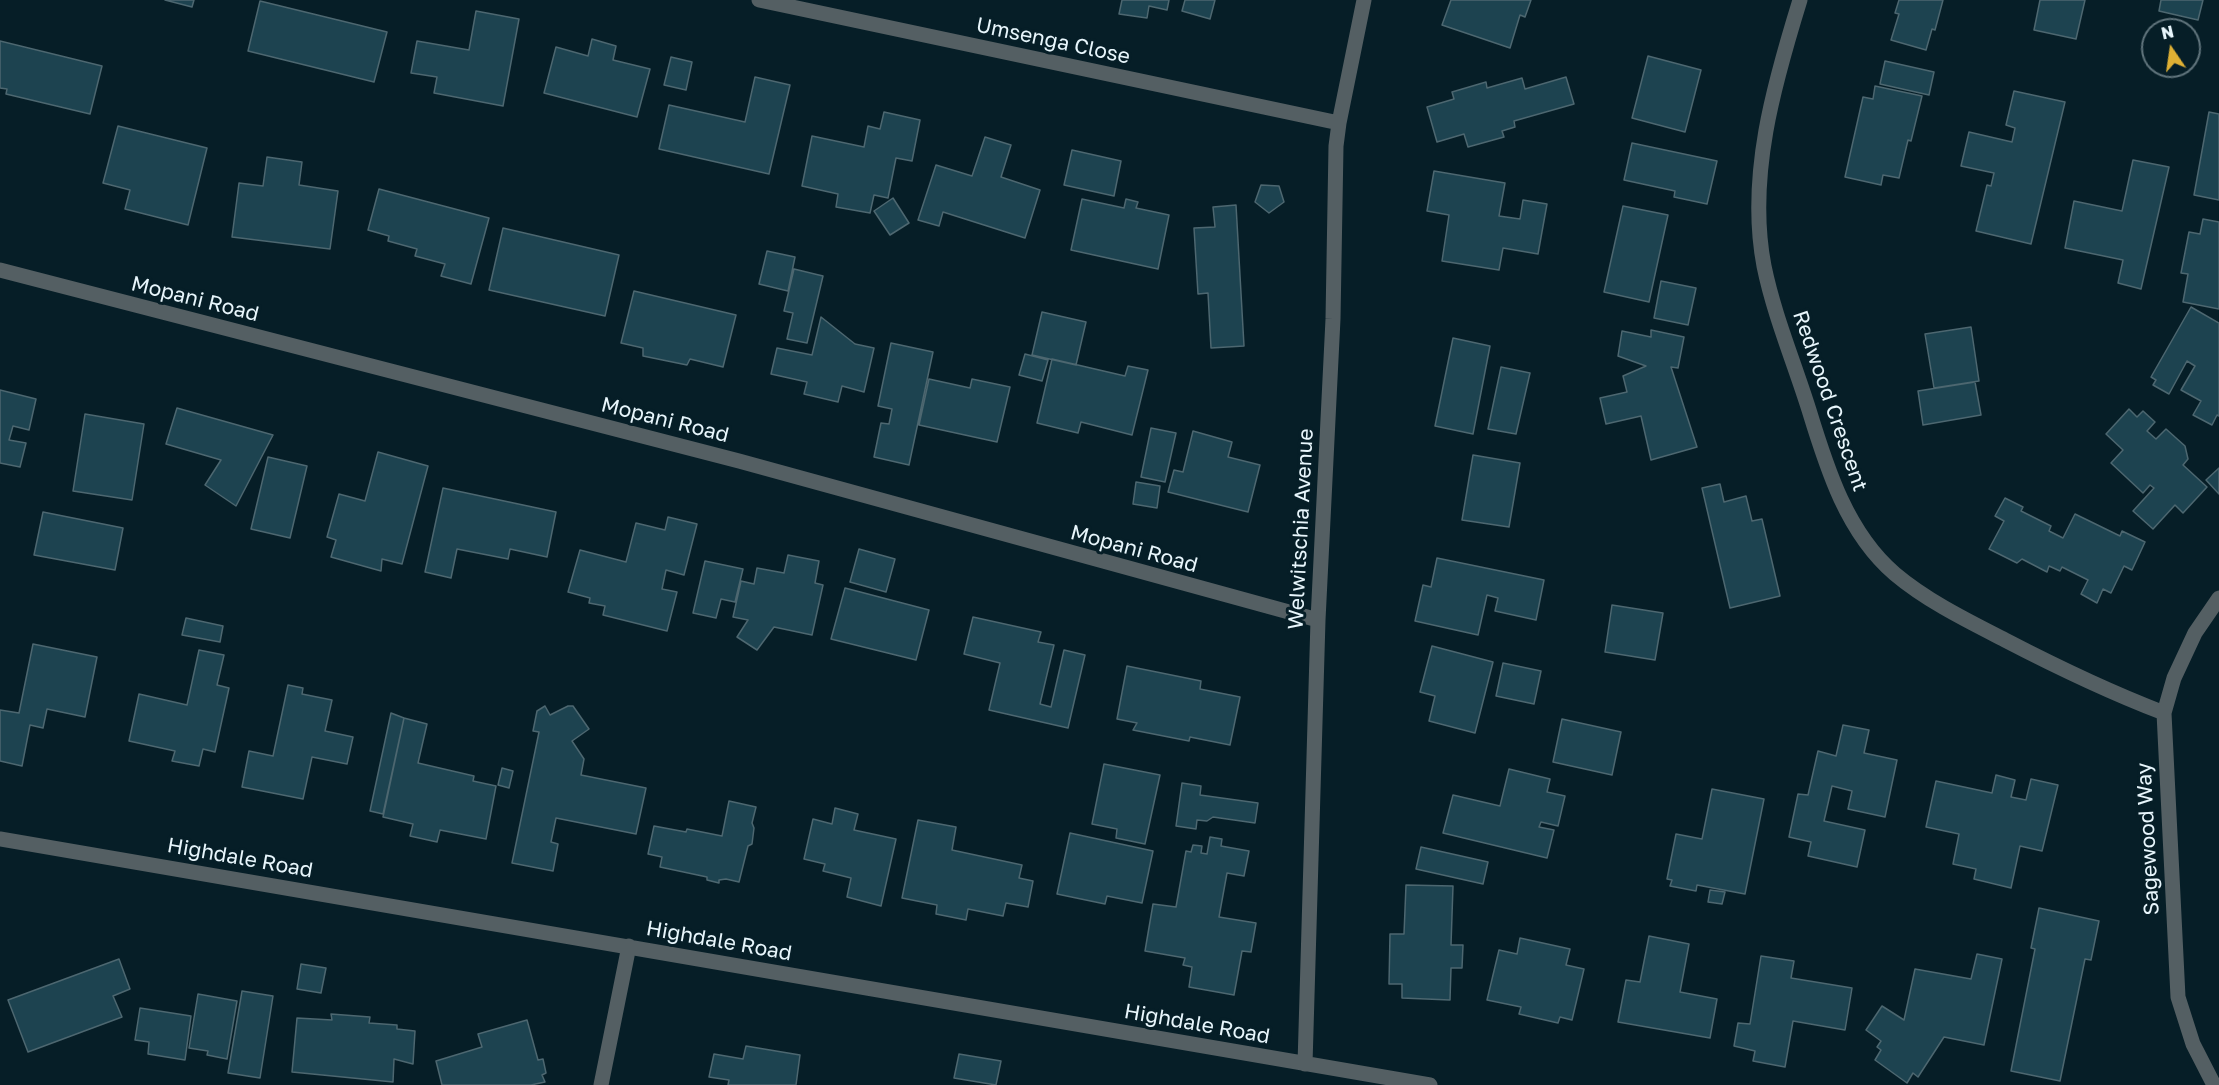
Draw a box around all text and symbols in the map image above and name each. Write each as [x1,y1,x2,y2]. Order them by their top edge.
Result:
street label: Umsenga Close [974,12,1132,70]
north arrow [2141,18,2201,78]
text: N [2159,21,2176,44]
street label: Mopani Road [129,271,261,327]
street label: Redwood Crescent [1787,307,1873,495]
street label: Mopani Road [599,392,731,448]
street label: Welwitschia Avenue [1283,428,1319,630]
street label: Mopani Road [1068,520,1200,578]
street label: Sagewood Way [2131,762,2165,916]
street label: Highdale Road [165,833,315,883]
street label: Highdale Road [644,916,794,966]
street label: Highdale Road [1122,999,1272,1049]

